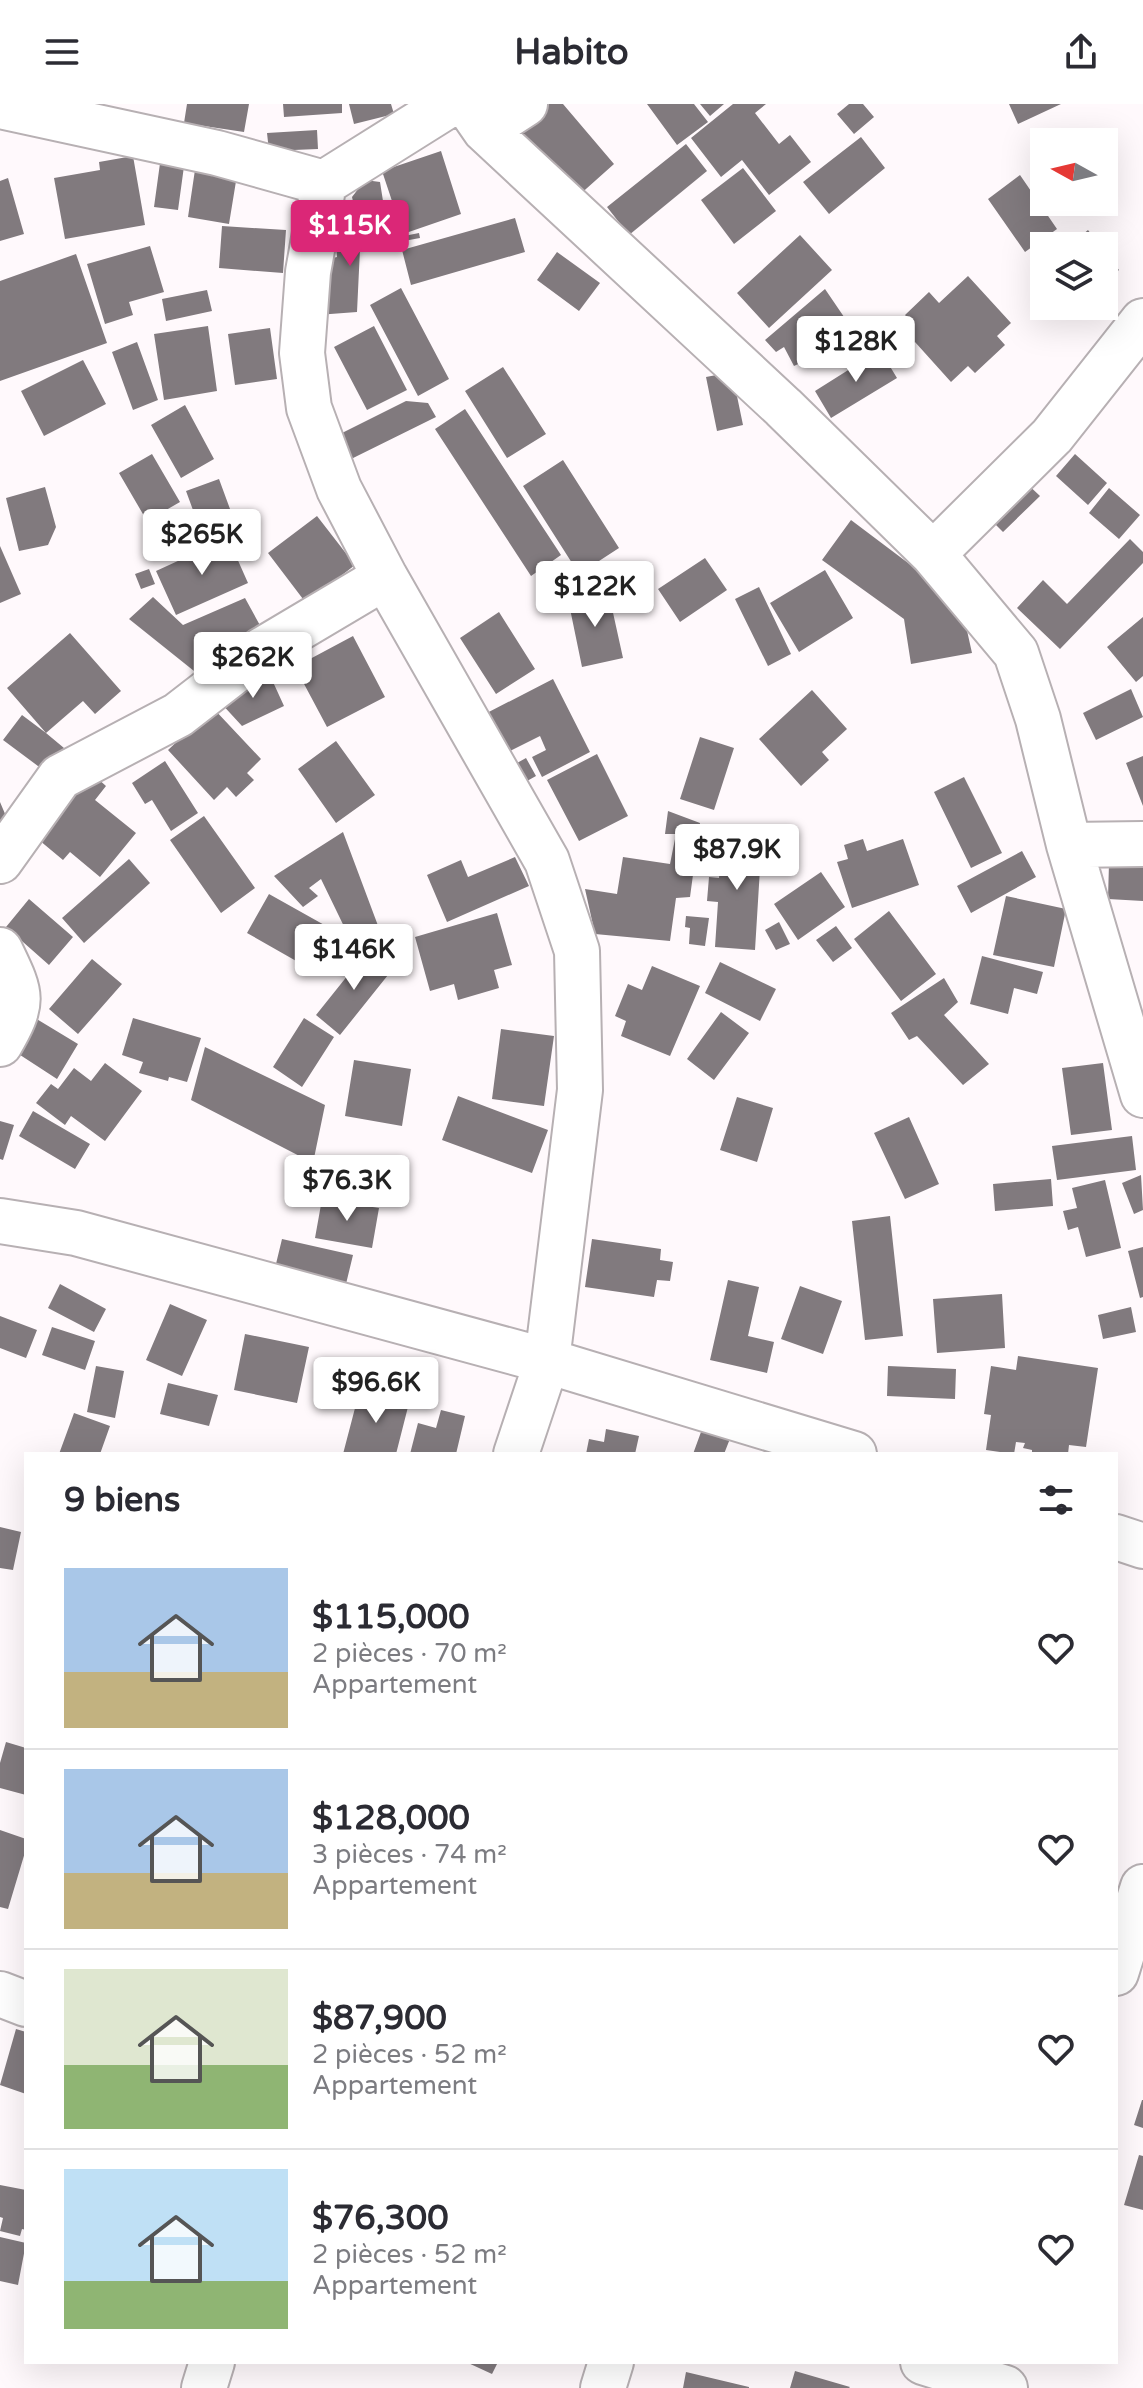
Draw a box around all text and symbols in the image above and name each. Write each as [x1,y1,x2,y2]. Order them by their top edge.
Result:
icon: menu [40,30,84,74]
icon: share [1059,30,1103,74]
text: Habito [514,31,629,74]
north arrow [1030,128,1118,216]
map controls [1030,128,1118,320]
pin: $115K [294,200,406,268]
text: $115K [309,210,391,241]
button: layers [1030,232,1118,320]
pin: $128K [800,316,912,384]
text: $128K [815,326,897,357]
pin: $265K [146,509,258,577]
text: $265K [161,519,243,550]
pin: $122K [539,561,651,629]
text: $122K [554,571,636,602]
pin: $262K [197,632,309,700]
text: $262K [212,642,294,673]
pin: $87.9K [672,824,802,892]
text: $87.9K [693,834,781,865]
pin: $146K [298,924,410,992]
text: $146K [313,934,395,965]
pin: $76.3K [282,1155,412,1223]
text: $76.3K [302,1165,392,1196]
pin: $96.6K [311,1357,441,1425]
text: $96.6K [331,1367,421,1398]
icon: filters [1034,1478,1078,1522]
text: 9 biens [64,1480,180,1521]
text: $115,000 [312,1597,470,1638]
icon: home [128,1600,224,1696]
icon: heart [1034,1626,1078,1670]
text: 2 pièces · 70 m² [312,1638,507,1669]
text: Appartement [312,1669,477,1700]
text: $128,000 [312,1798,470,1839]
icon: home [128,1801,224,1897]
icon: heart [1034,1827,1078,1871]
text: 3 pièces · 74 m² [312,1839,507,1870]
text: Appartement [312,1870,477,1901]
text: $87,900 [312,1998,447,2039]
icon: home [128,2001,224,2097]
icon: heart [1034,2027,1078,2071]
text: 2 pièces · 52 m² [312,2039,507,2070]
text: Appartement [312,2070,477,2101]
text: $76,300 [312,2198,449,2239]
icon: home [128,2201,224,2297]
icon: heart [1034,2227,1078,2271]
text: 2 pièces · 52 m² [312,2239,507,2270]
text: Appartement [312,2270,477,2301]

